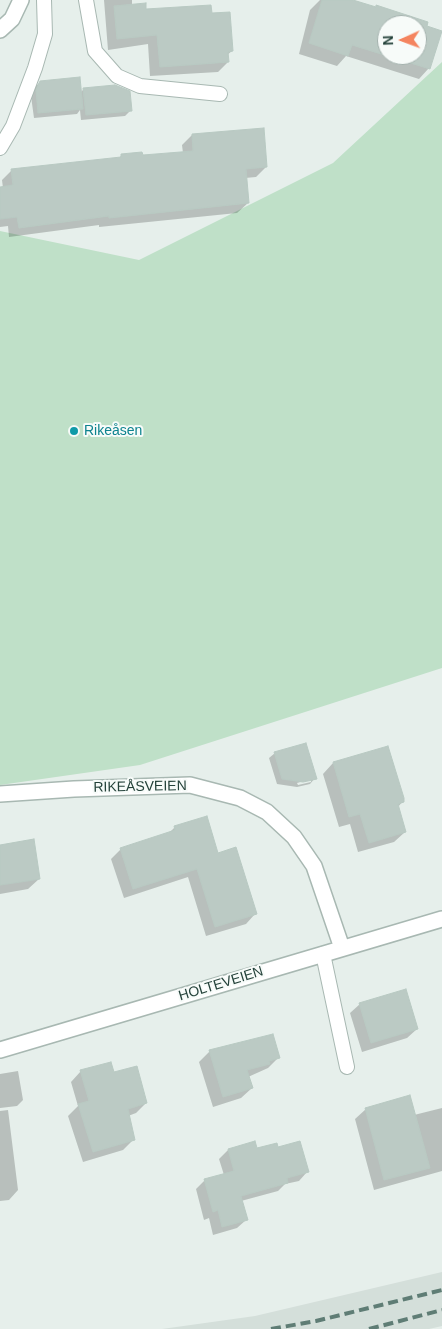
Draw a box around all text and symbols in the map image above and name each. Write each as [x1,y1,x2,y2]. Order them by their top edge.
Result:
north arrow [377,15,427,65]
text: N [380,35,396,46]
place label: Rikeåsen [84,423,142,439]
marker: Rikeåsen [68,425,80,437]
street label: RIKEÅSVEIEN [93,778,187,796]
street label: HOLTEVEIEN [177,963,265,1005]

